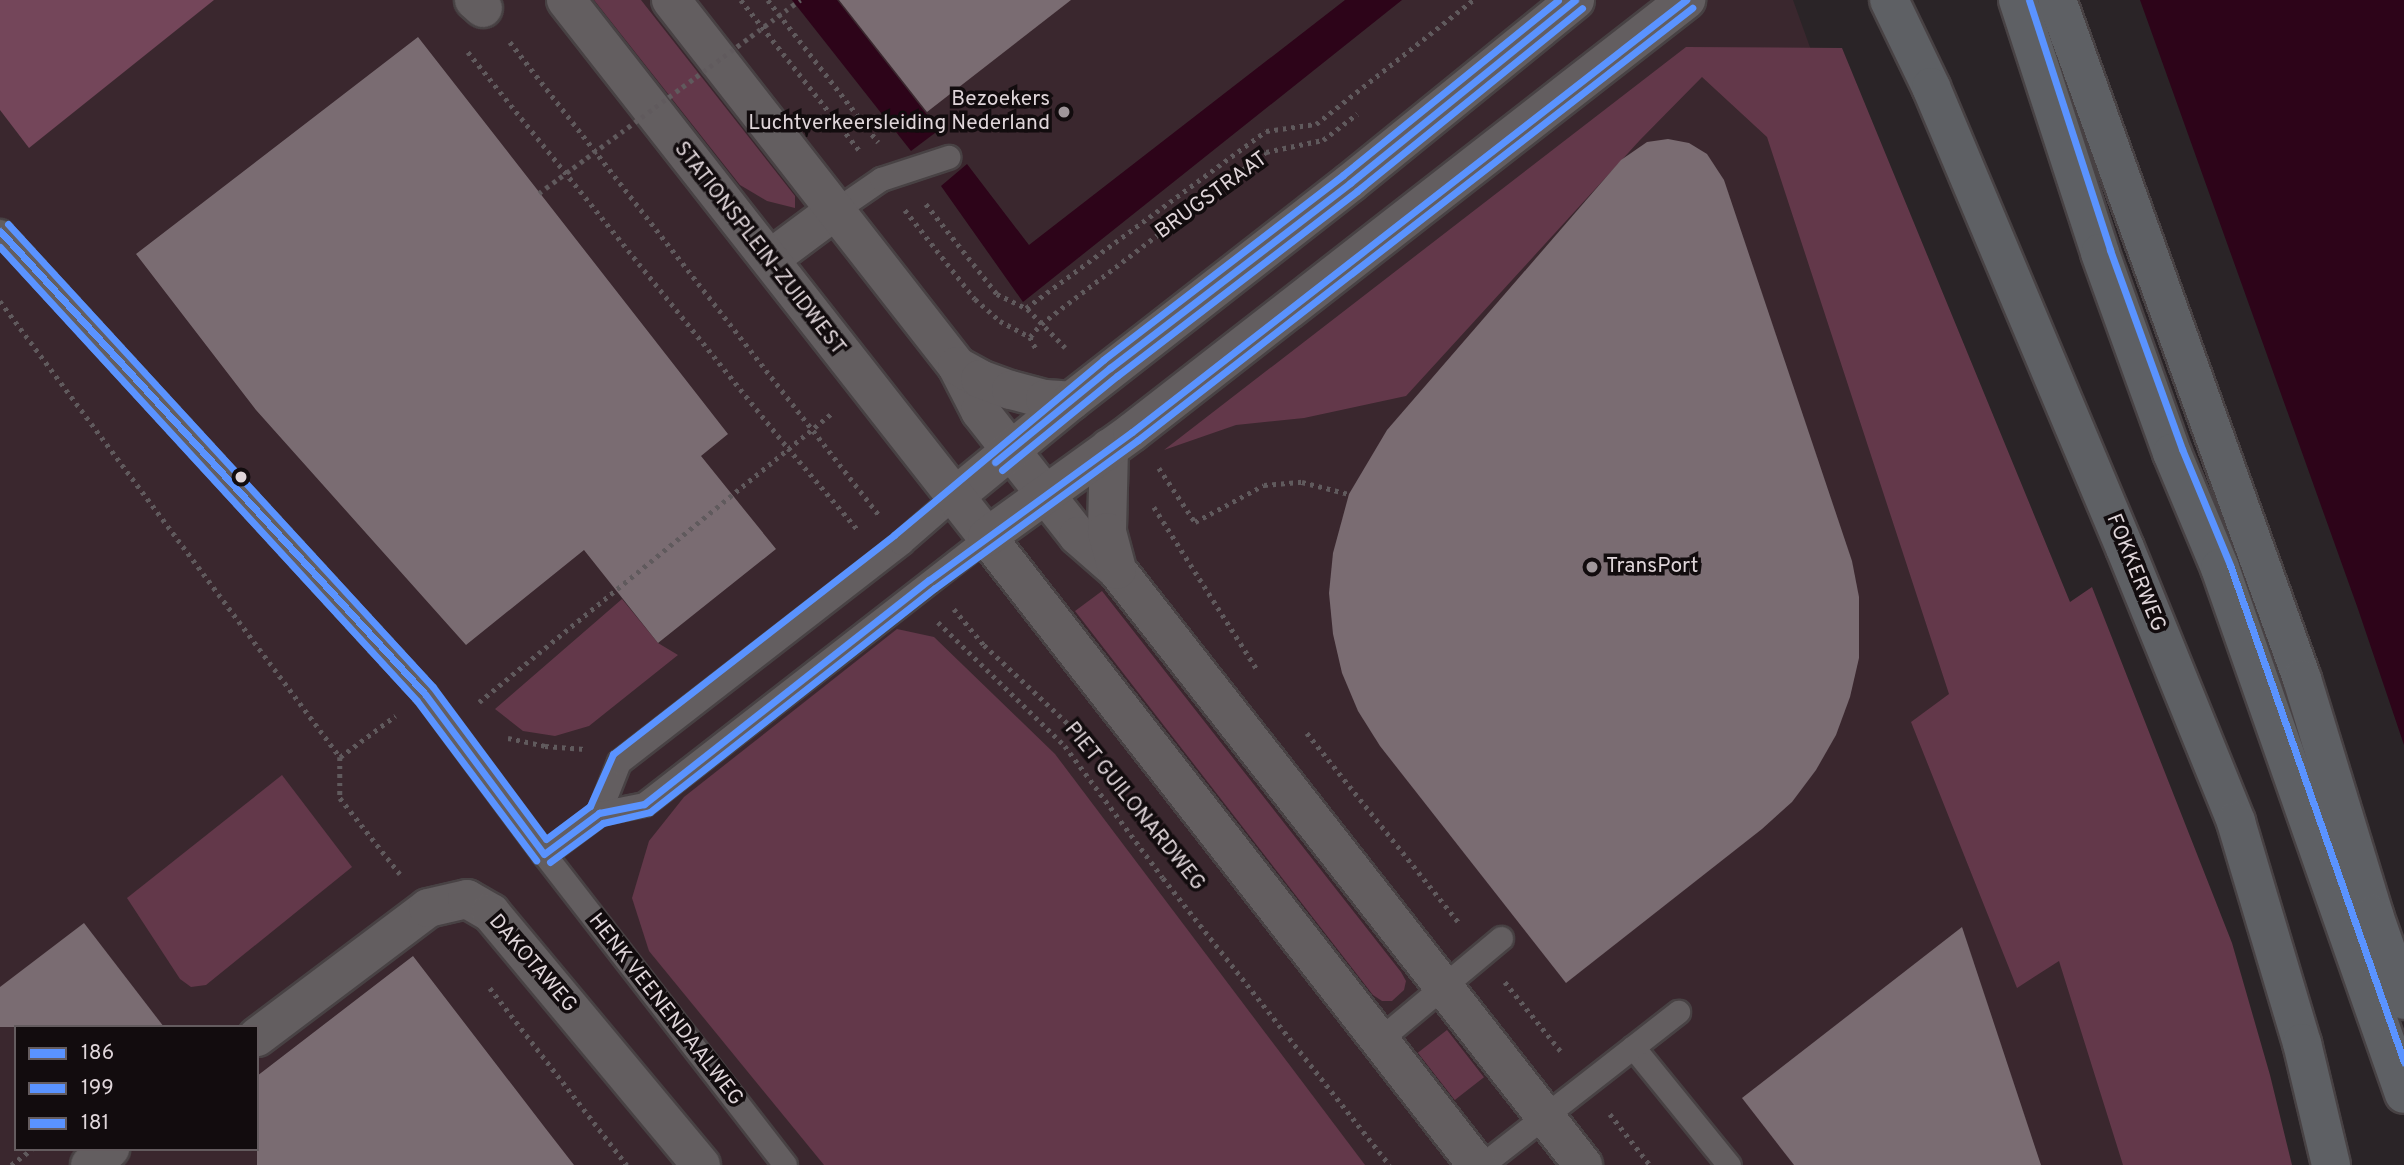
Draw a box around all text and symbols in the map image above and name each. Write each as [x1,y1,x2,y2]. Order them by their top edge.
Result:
place label: Bezoekers Luchtverkeersleiding Nederland [748,87,1050,137]
marker: Bezoekers Luchtverkeersleiding Nederland [1056,104,1072,120]
street label: STATIONSPLEIN-ZUIDWEST [668,137,850,361]
street label: BRUGSTRAAT [1151,147,1273,245]
unlabelled marker [234,470,248,484]
street label: FOKKERWEG [2100,510,2170,636]
place label: TransPort [1606,554,1698,580]
marker: TransPort [1584,559,1600,575]
street label: PIET GUILONARDWEG [1058,717,1210,897]
street label: HENK VEENENDAALWEG [582,909,748,1111]
street label: DAKOTAWEG [483,910,581,1018]
legend [14,1025,259,1151]
text: 186 [81,1040,114,1067]
text: 199 [81,1075,114,1102]
text: 181 [81,1110,109,1137]

